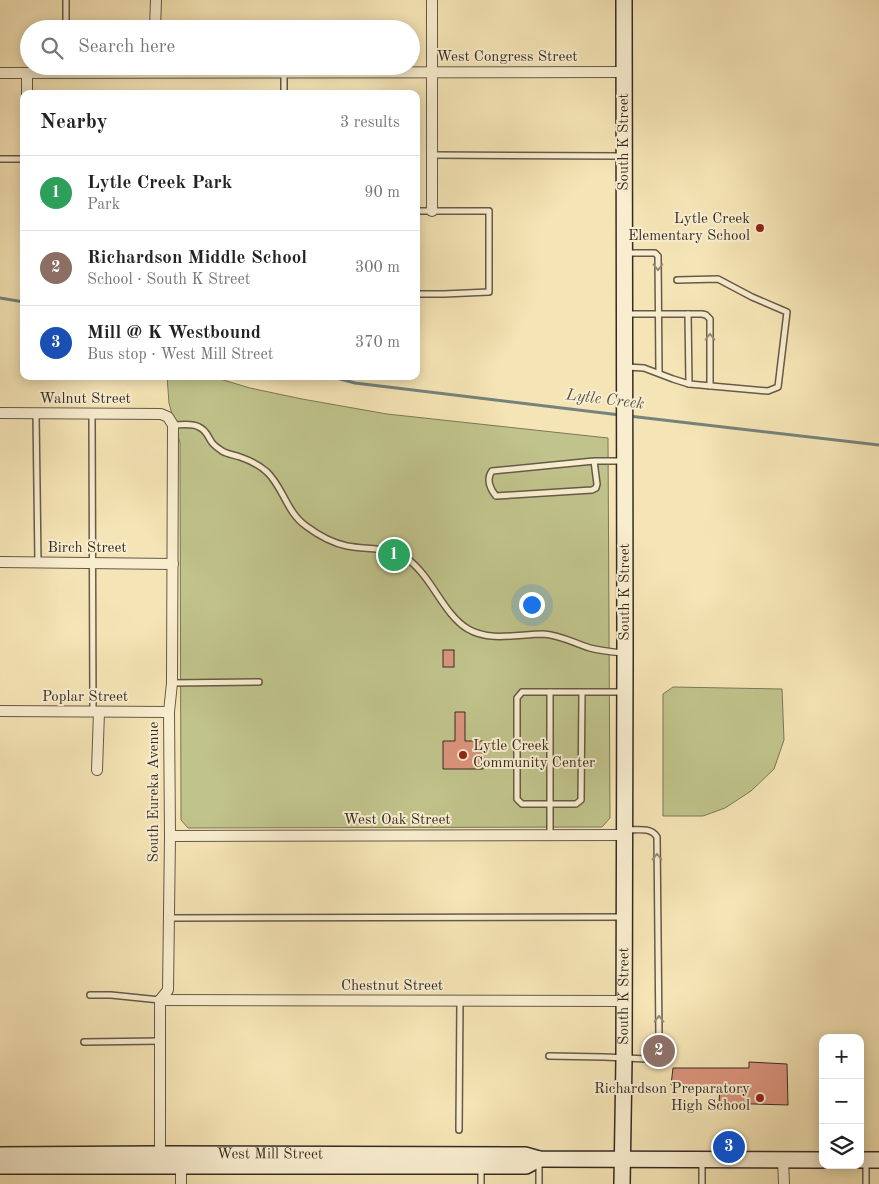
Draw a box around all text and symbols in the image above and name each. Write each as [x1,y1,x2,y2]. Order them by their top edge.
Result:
search box [20,20,420,75]
icon: search [38,34,66,62]
text: Search here [78,38,175,57]
street label: West Congress Street [436,50,578,65]
street label: South K Street [617,93,632,191]
text: Nearby [40,112,108,133]
text: 3 results [340,115,400,131]
text: Lytle Creek Park [87,174,232,193]
text: 1 [51,185,61,201]
text: 90 m [364,185,400,201]
text: Park [87,197,120,213]
place label: Lytle Creek Elementary School [628,212,750,244]
marker: Lytle Creek Elementary School [754,222,766,234]
text: Richardson Middle School [87,249,307,268]
text: 2 [51,260,61,276]
text: 300 m [355,260,400,276]
one-way arrow [653,264,663,272]
text: School · South K Street [87,272,250,288]
text: Mill @ K Westbound [87,324,261,343]
one-way arrow [705,333,715,340]
text: 3 [51,335,61,351]
text: 370 m [355,335,400,351]
text: Bus stop · West Mill Street [87,347,273,363]
water label: Lytle Creek [564,387,645,413]
street label: Walnut Street [39,392,131,407]
pin: 1 [378,536,410,574]
street label: Birch Street [47,541,127,556]
street label: South K Street [618,543,633,641]
your location [519,592,545,618]
street label: Poplar Street [42,690,128,705]
street label: South Eureka Avenue [147,721,162,862]
place label: Lytle Creek Community Center [473,739,595,771]
marker: Lytle Creek Community Center [457,749,469,761]
street label: West Oak Street [343,813,451,828]
one-way arrow [652,853,662,860]
street label: South K Street [617,947,632,1045]
street label: Chestnut Street [341,979,443,994]
one-way arrow [654,1015,664,1023]
pin: 2 [643,1032,675,1070]
map controls [819,1034,864,1169]
button: + [819,1034,864,1079]
button: − [819,1079,864,1124]
place label: Richardson Preparatory High School [594,1082,750,1114]
marker: Richardson Preparatory High School [754,1092,766,1104]
button: layers [819,1124,864,1169]
pin: 3 [713,1128,745,1166]
street label: West Mill Street [217,1147,323,1162]

